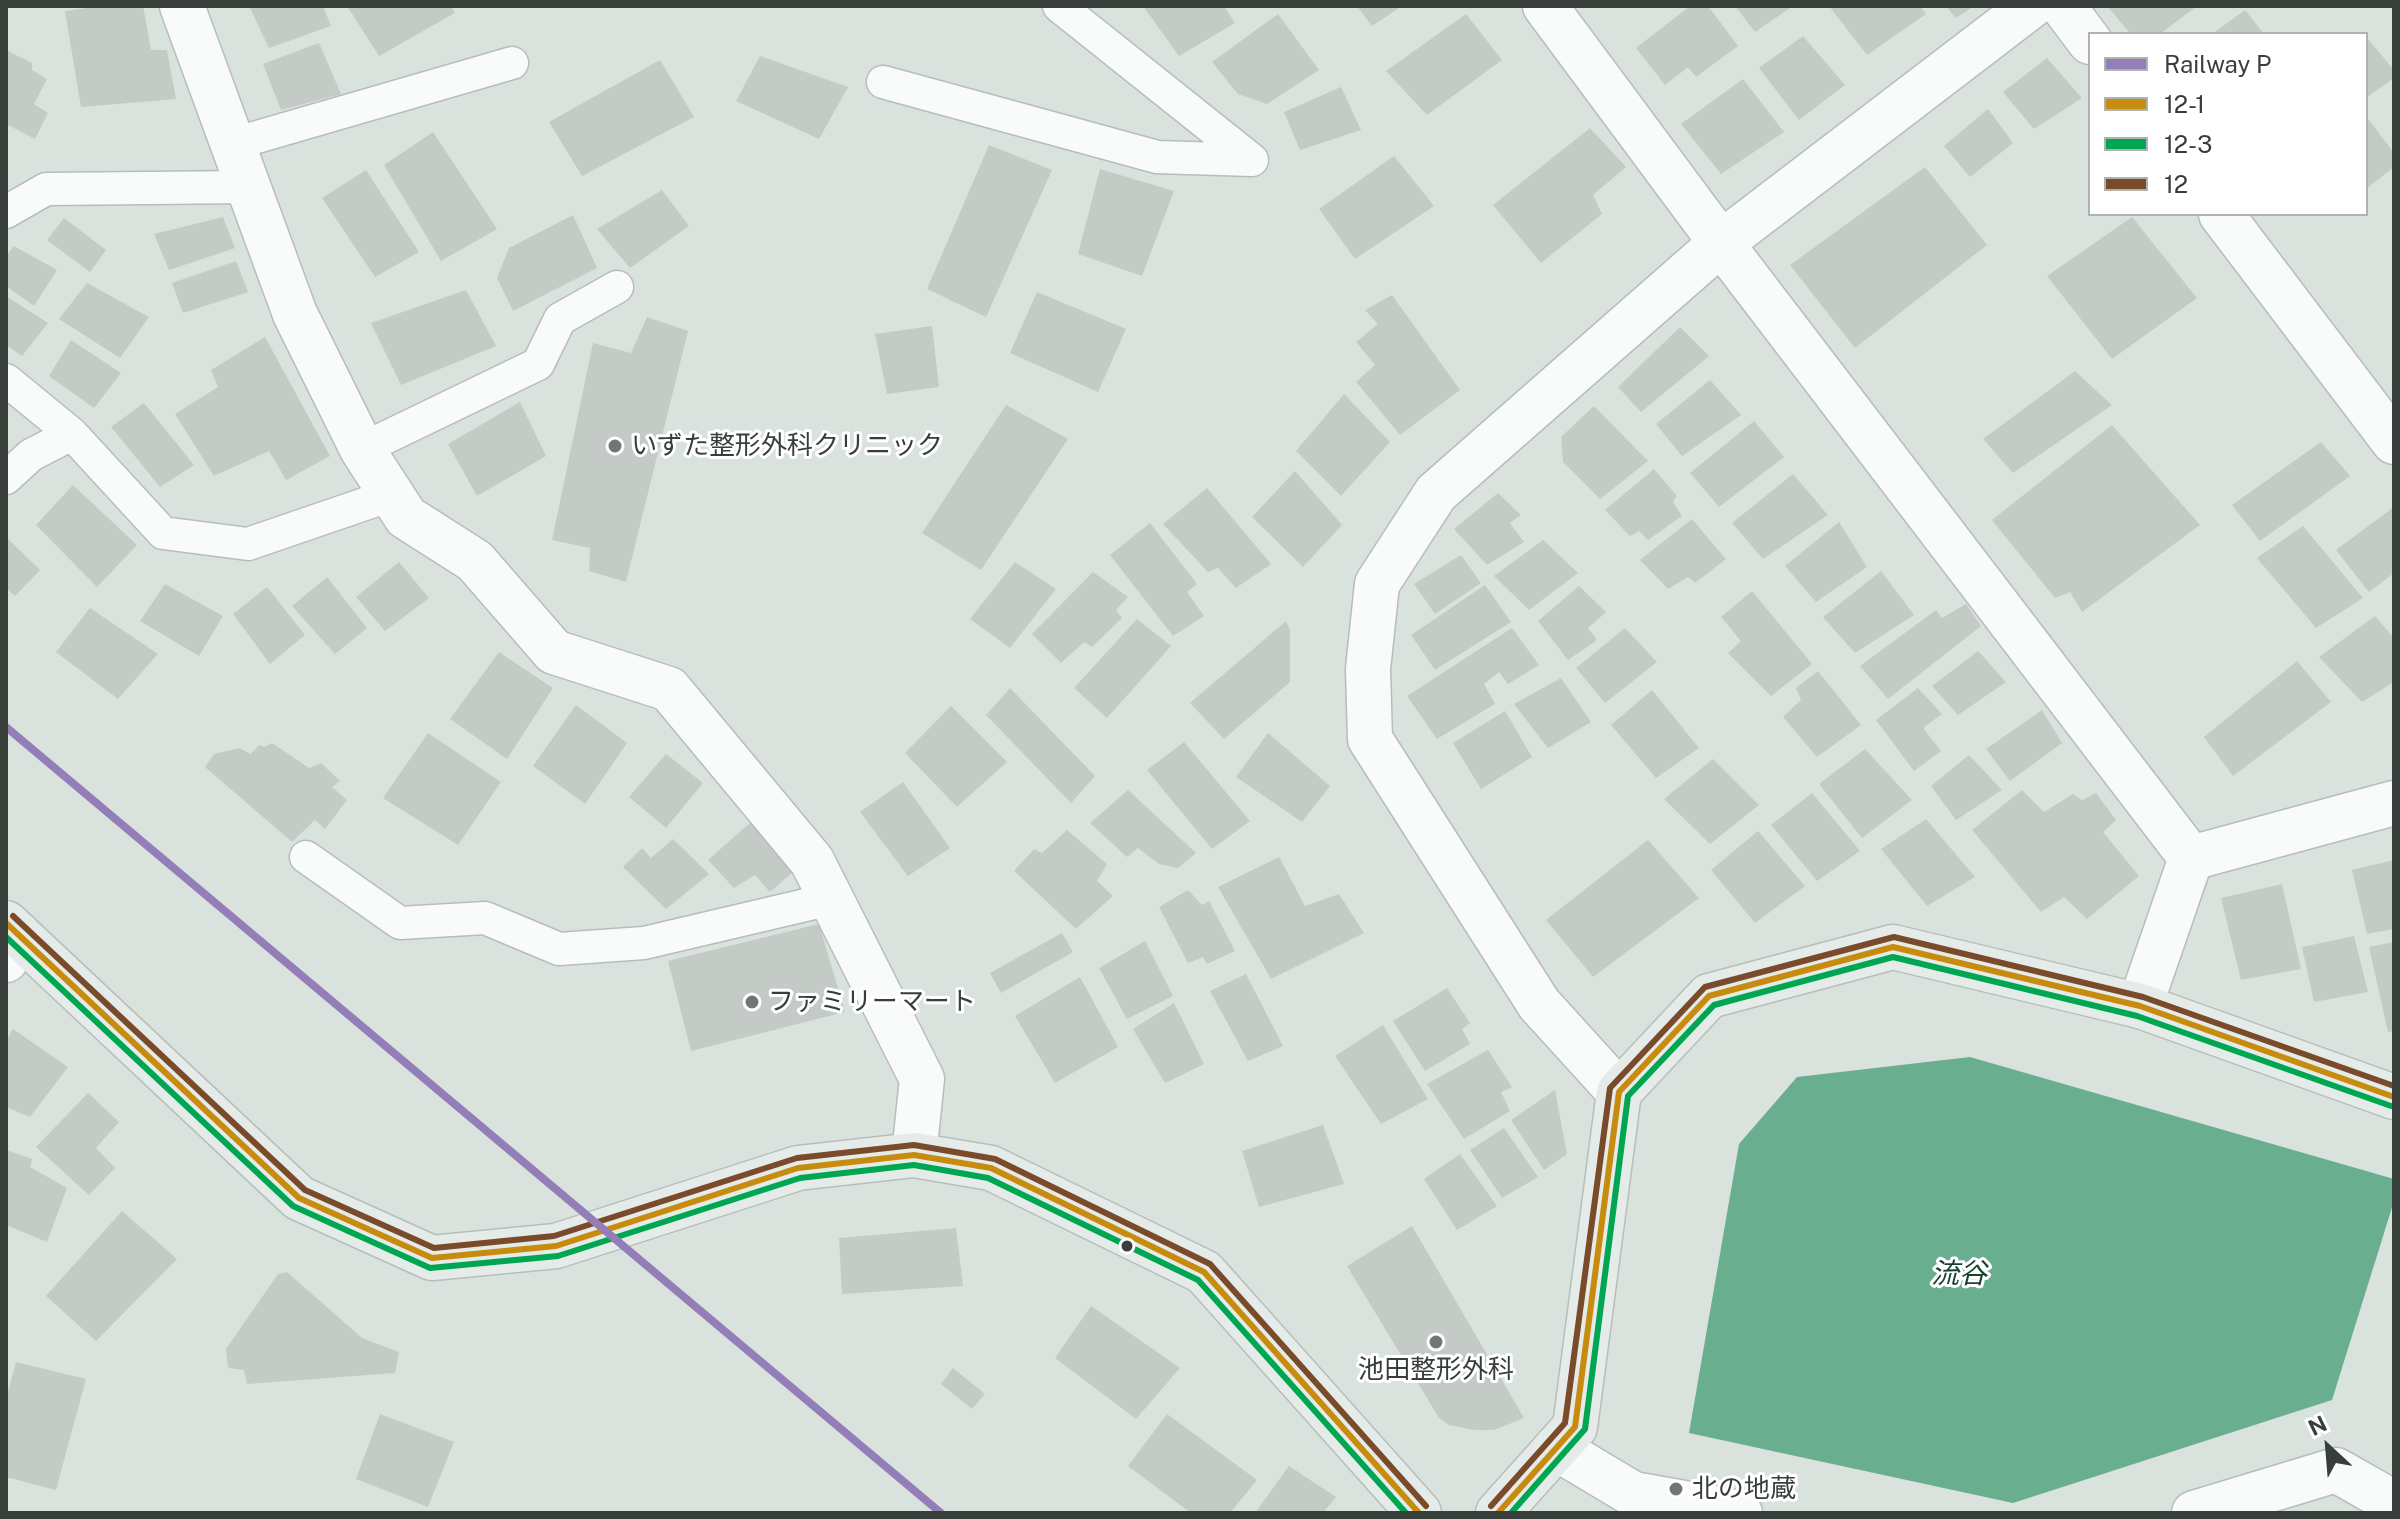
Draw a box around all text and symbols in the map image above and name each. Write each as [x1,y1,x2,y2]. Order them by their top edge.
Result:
legend [2088,32,2368,216]
text: Railway P [2164,50,2271,78]
text: 12-1 [2164,90,2205,118]
text: 12-3 [2164,130,2212,158]
text: 12 [2164,170,2188,198]
place label: いずた整形外科クリニック [631,430,943,462]
marker: いずた整形外科クリニック [606,437,624,455]
place label: ファミリーマート [768,986,976,1018]
marker: ファミリーマート [743,993,761,1011]
unlabelled marker [1119,1238,1135,1254]
water label: 流谷 [1931,1257,1987,1291]
marker: 池田整形外科 [1427,1333,1445,1351]
place label: 池田整形外科 [1358,1354,1514,1386]
north arrow [2288,1407,2368,1487]
text: N [2304,1410,2331,1441]
place label: 北の地蔵 [1692,1473,1796,1505]
marker: 北の地蔵 [1667,1480,1685,1498]

